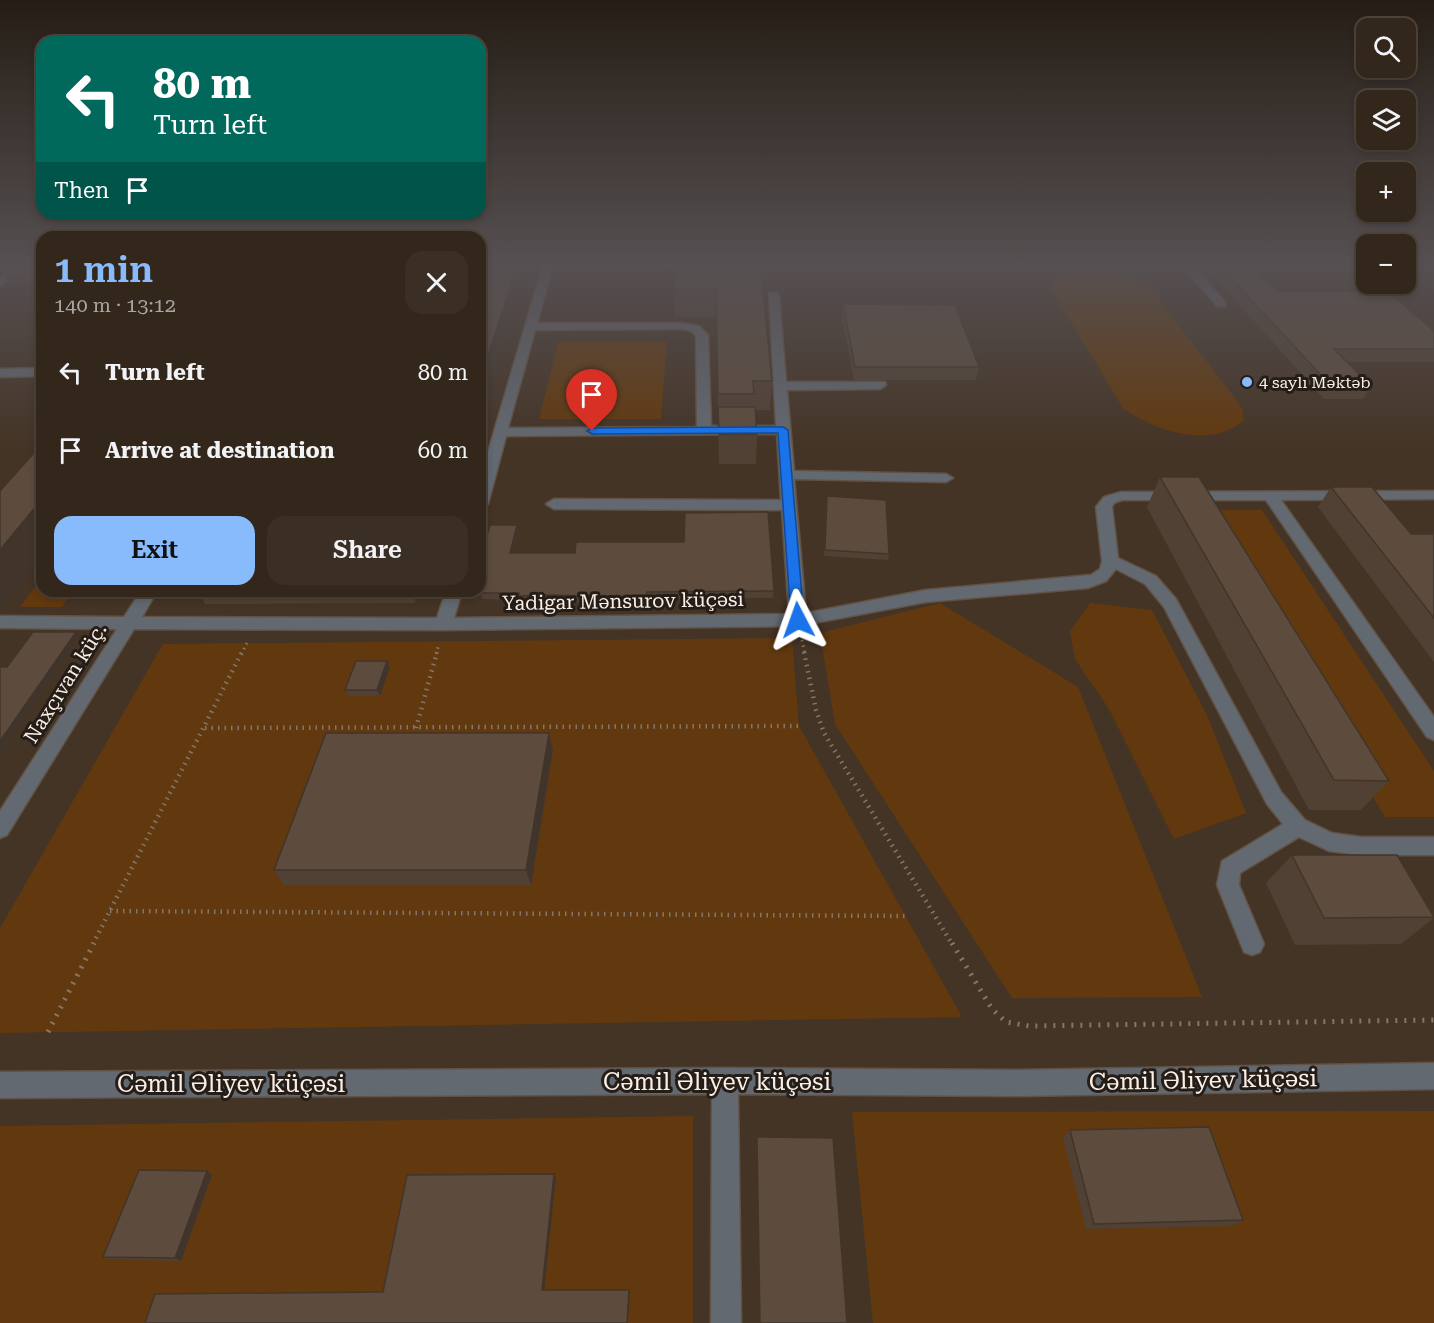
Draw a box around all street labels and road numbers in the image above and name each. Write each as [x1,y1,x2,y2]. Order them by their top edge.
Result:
street label: Yadigar Mənsurov küçəsi [502,587,744,615]
street label: Naxçıvan küç. [19,619,111,747]
street label: Cəmil Əliyev küçəsi [1089,1064,1318,1096]
street label: Cəmil Əliyev küçəsi [603,1068,831,1096]
street label: Cəmil Əliyev küçəsi [117,1070,345,1098]

